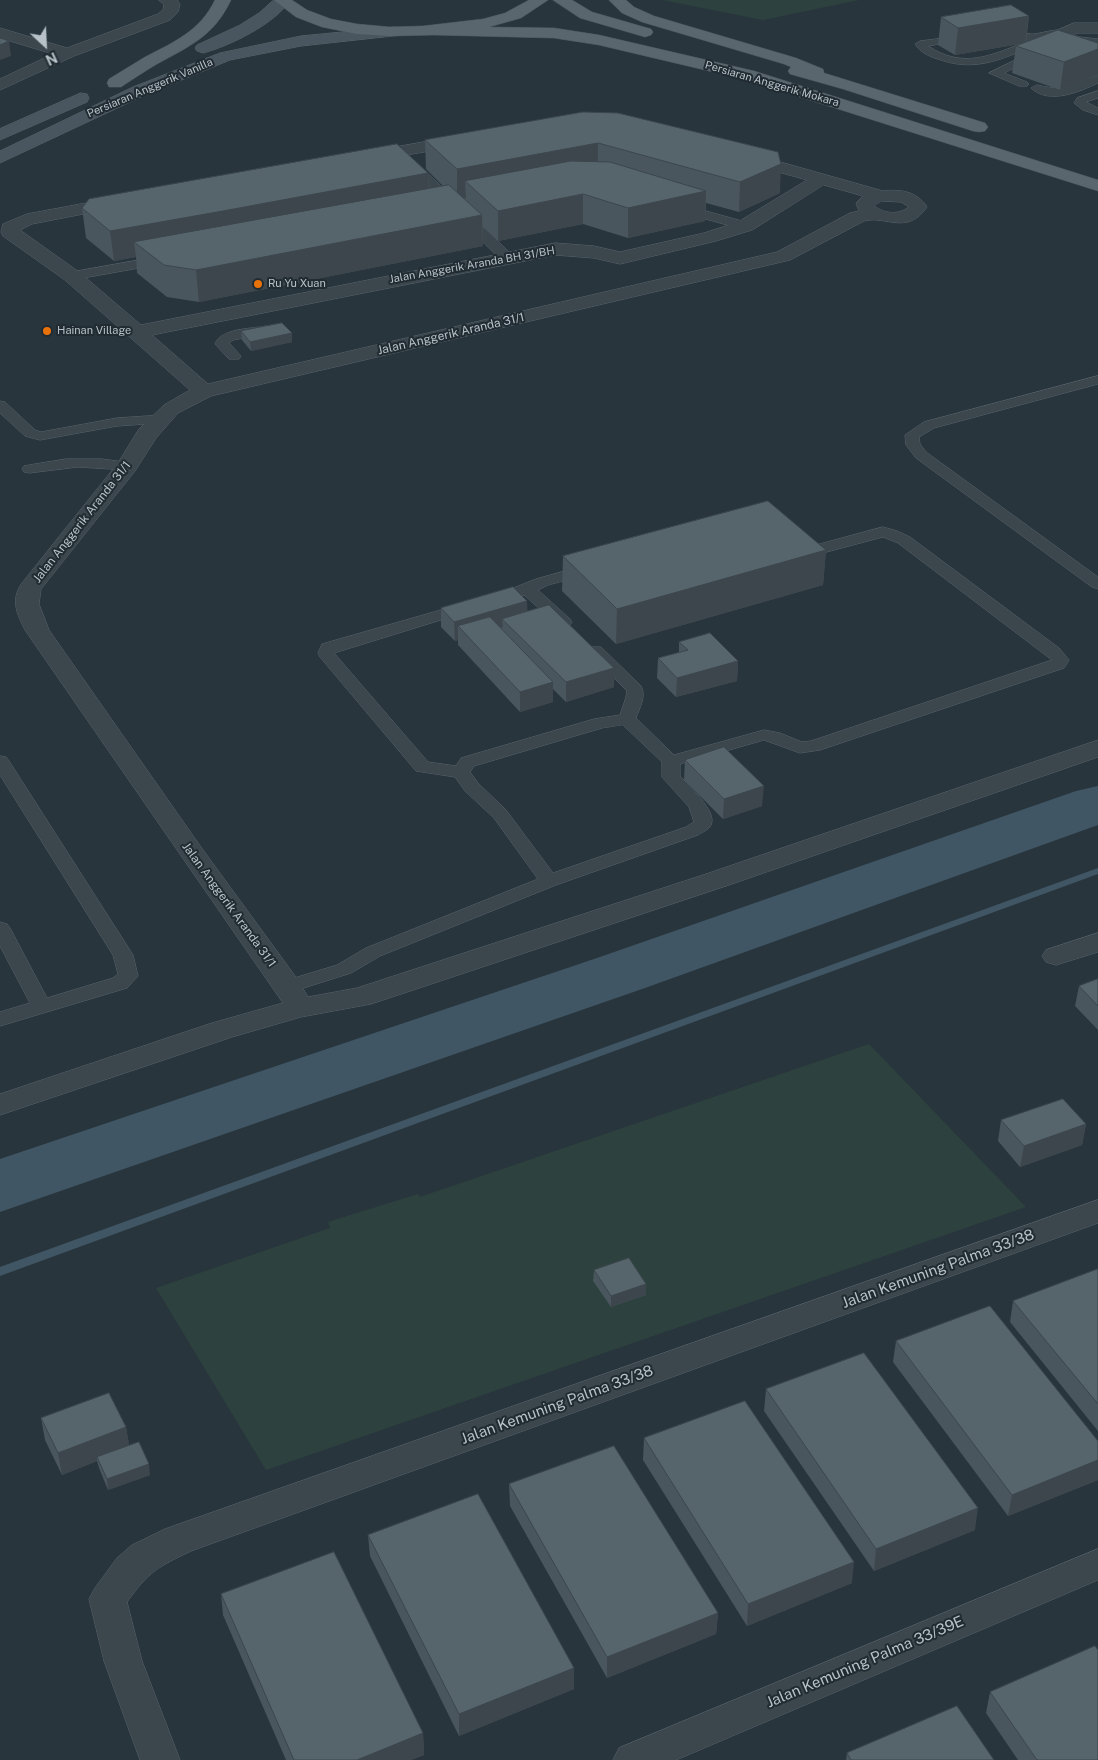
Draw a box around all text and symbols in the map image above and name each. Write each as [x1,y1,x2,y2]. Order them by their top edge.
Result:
north arrow [20,20,70,70]
text: N [43,49,60,68]
street label: Persiaran Anggerik Vanilla [85,55,215,121]
street label: Persiaran Anggerik Mokara [703,59,841,109]
street label: Jalan Anggerik Aranda BH 31/BH [388,244,556,286]
place label: Ru Yu Xuan [268,277,326,291]
marker: Ru Yu Xuan [252,278,264,290]
street label: Jalan Anggerik Aranda 31/1 [376,310,526,358]
place label: Hainan Village [57,324,131,338]
marker: Hainan Village [41,325,53,337]
street label: Jalan Anggerik Aranda 31/1 [30,458,134,586]
street label: Jalan Anggerik Aranda 31/1 [179,840,279,970]
street label: Jalan Kemuning Palma 33/38 [839,1226,1037,1312]
street label: Jalan Kemuning Palma 33/38 [458,1362,656,1448]
street label: Jalan Kemuning Palma 33/39E [764,1612,966,1712]

